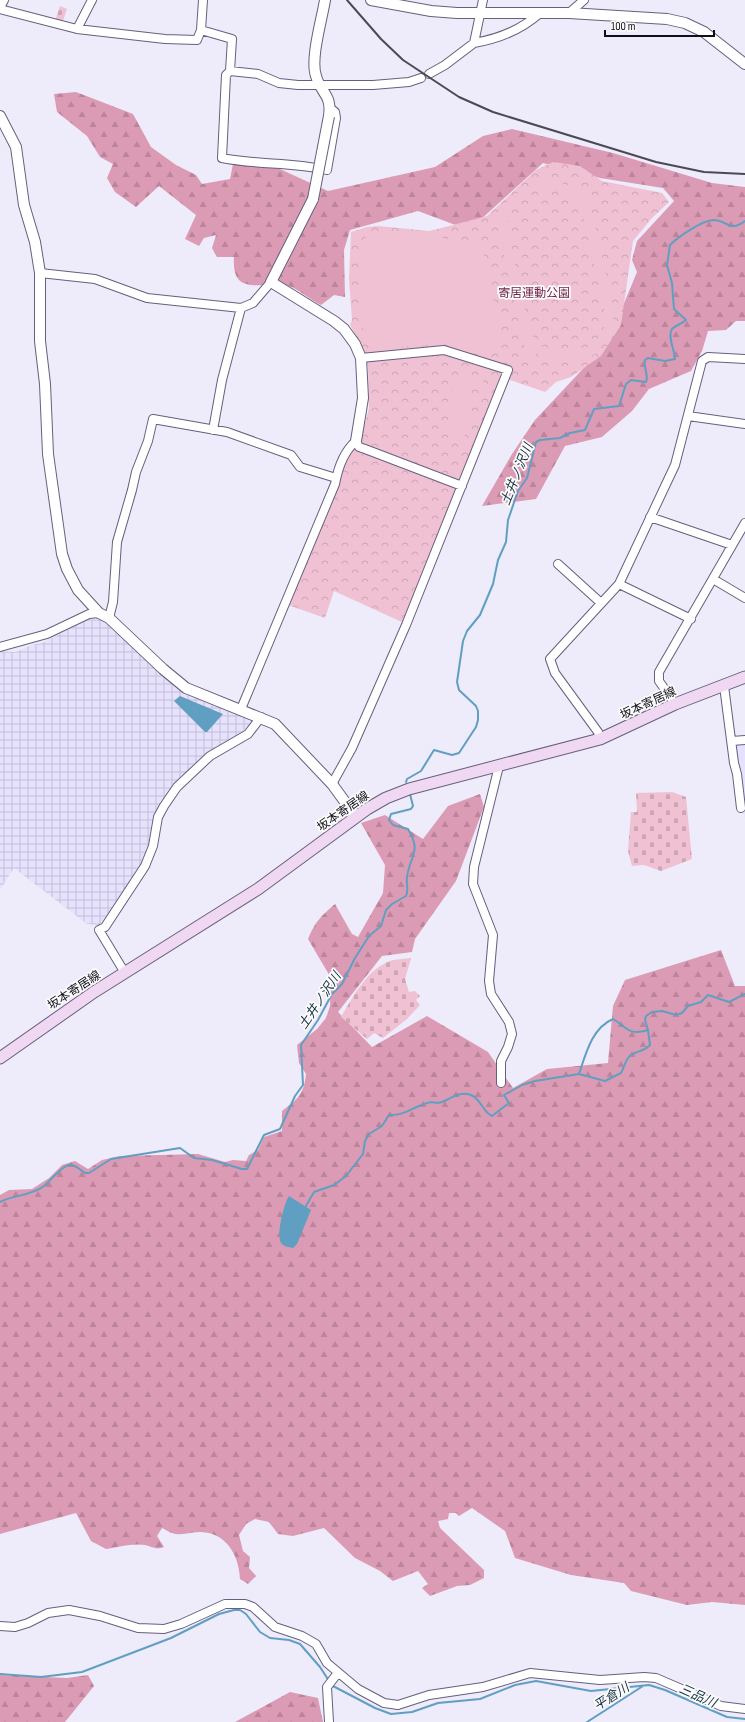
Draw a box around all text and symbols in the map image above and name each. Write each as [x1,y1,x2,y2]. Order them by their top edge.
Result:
scale bar [605,12,714,38]
text: 100 m [611,19,636,34]
park label: 寄居運動公園 [498,286,570,301]
water label: 土井ノ沢川 [497,439,537,508]
street label: 坂本寄居線 [618,684,679,723]
street label: 坂本寄居線 [314,788,372,835]
water label: 土井ノ沢川 [295,967,346,1032]
street label: 坂本寄居線 [45,968,104,1013]
water label: 平倉川 [591,1678,634,1714]
water label: 三品川 [677,1681,720,1712]

